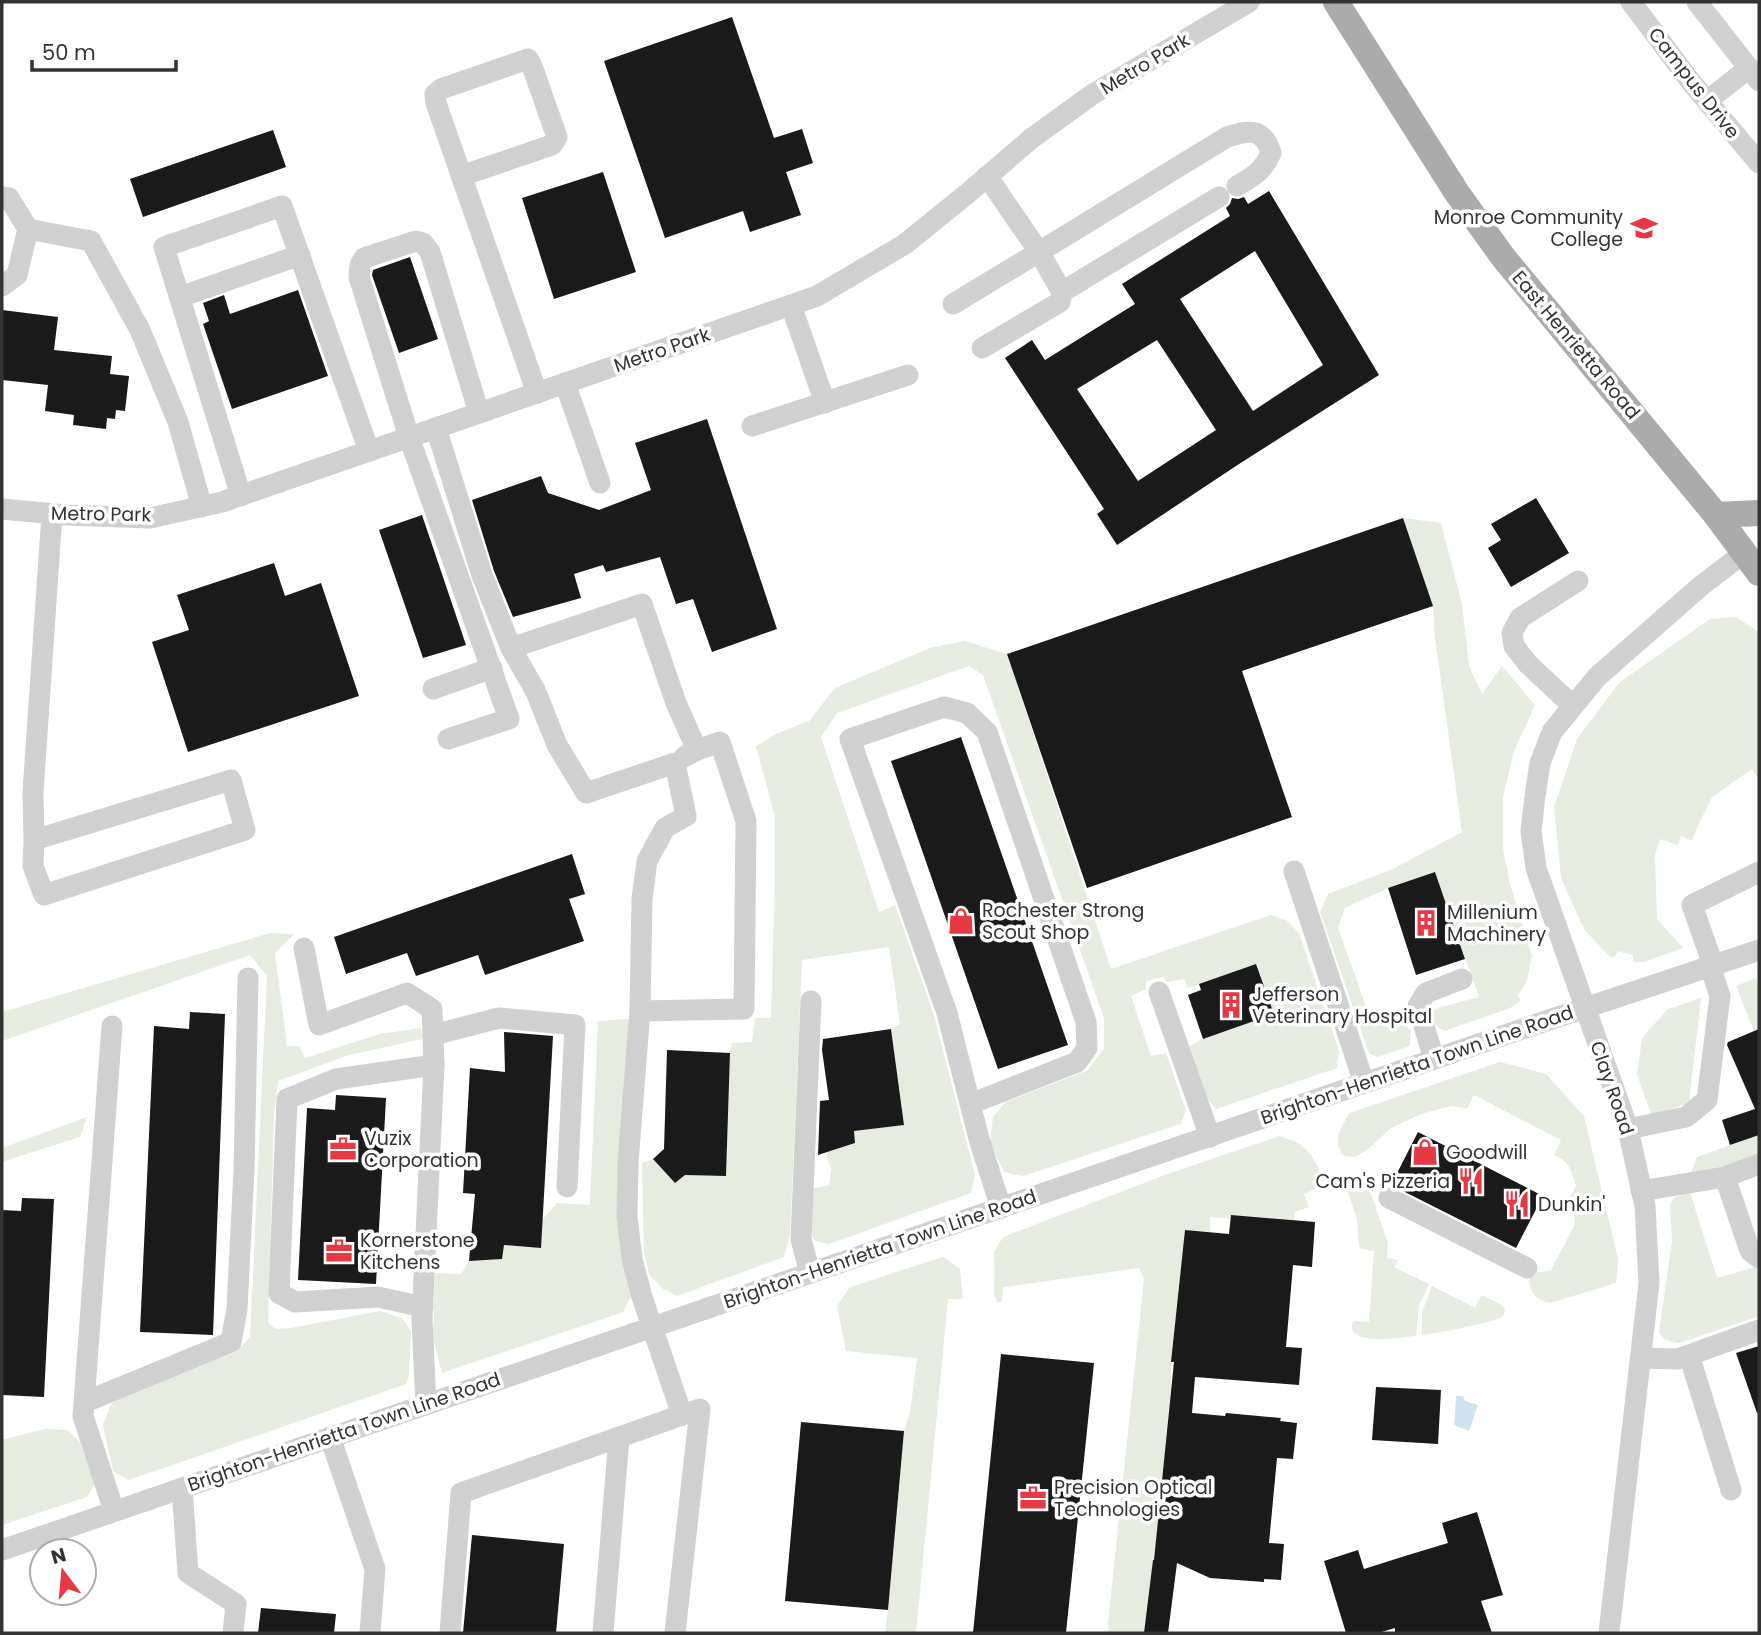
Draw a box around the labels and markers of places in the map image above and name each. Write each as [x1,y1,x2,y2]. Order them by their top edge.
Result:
place label: Monroe Community College [1434,204,1623,253]
school or university icon: Monroe Community College [1629,213,1659,243]
place label: Rochester Strong Scout Shop [982,897,1144,946]
place label: Millenium Machinery [1447,899,1547,948]
shop icon: Rochester Strong Scout Shop [946,906,976,936]
building icon: Millenium Machinery [1411,908,1441,938]
place label: Jefferson Veterinary Hospital [1252,981,1432,1030]
building icon: Jefferson Veterinary Hospital [1216,990,1246,1020]
place label: Vuzix Corporation [364,1125,479,1174]
office icon: Vuzix Corporation [328,1134,358,1164]
shop icon: Goodwill [1410,1137,1440,1167]
place label: Goodwill [1446,1139,1528,1166]
restaurant icon: Cam's Pizzeria [1456,1166,1486,1196]
place label: Cam's Pizzeria [1316,1168,1450,1195]
restaurant icon: Dunkin' [1502,1189,1532,1219]
place label: Dunkin' [1538,1191,1605,1218]
place label: Kornerstone Kitchens [360,1227,475,1276]
office icon: Kornerstone Kitchens [324,1236,354,1266]
place label: Precision Optical Technologies [1054,1474,1212,1523]
office icon: Precision Optical Technologies [1018,1483,1048,1513]

